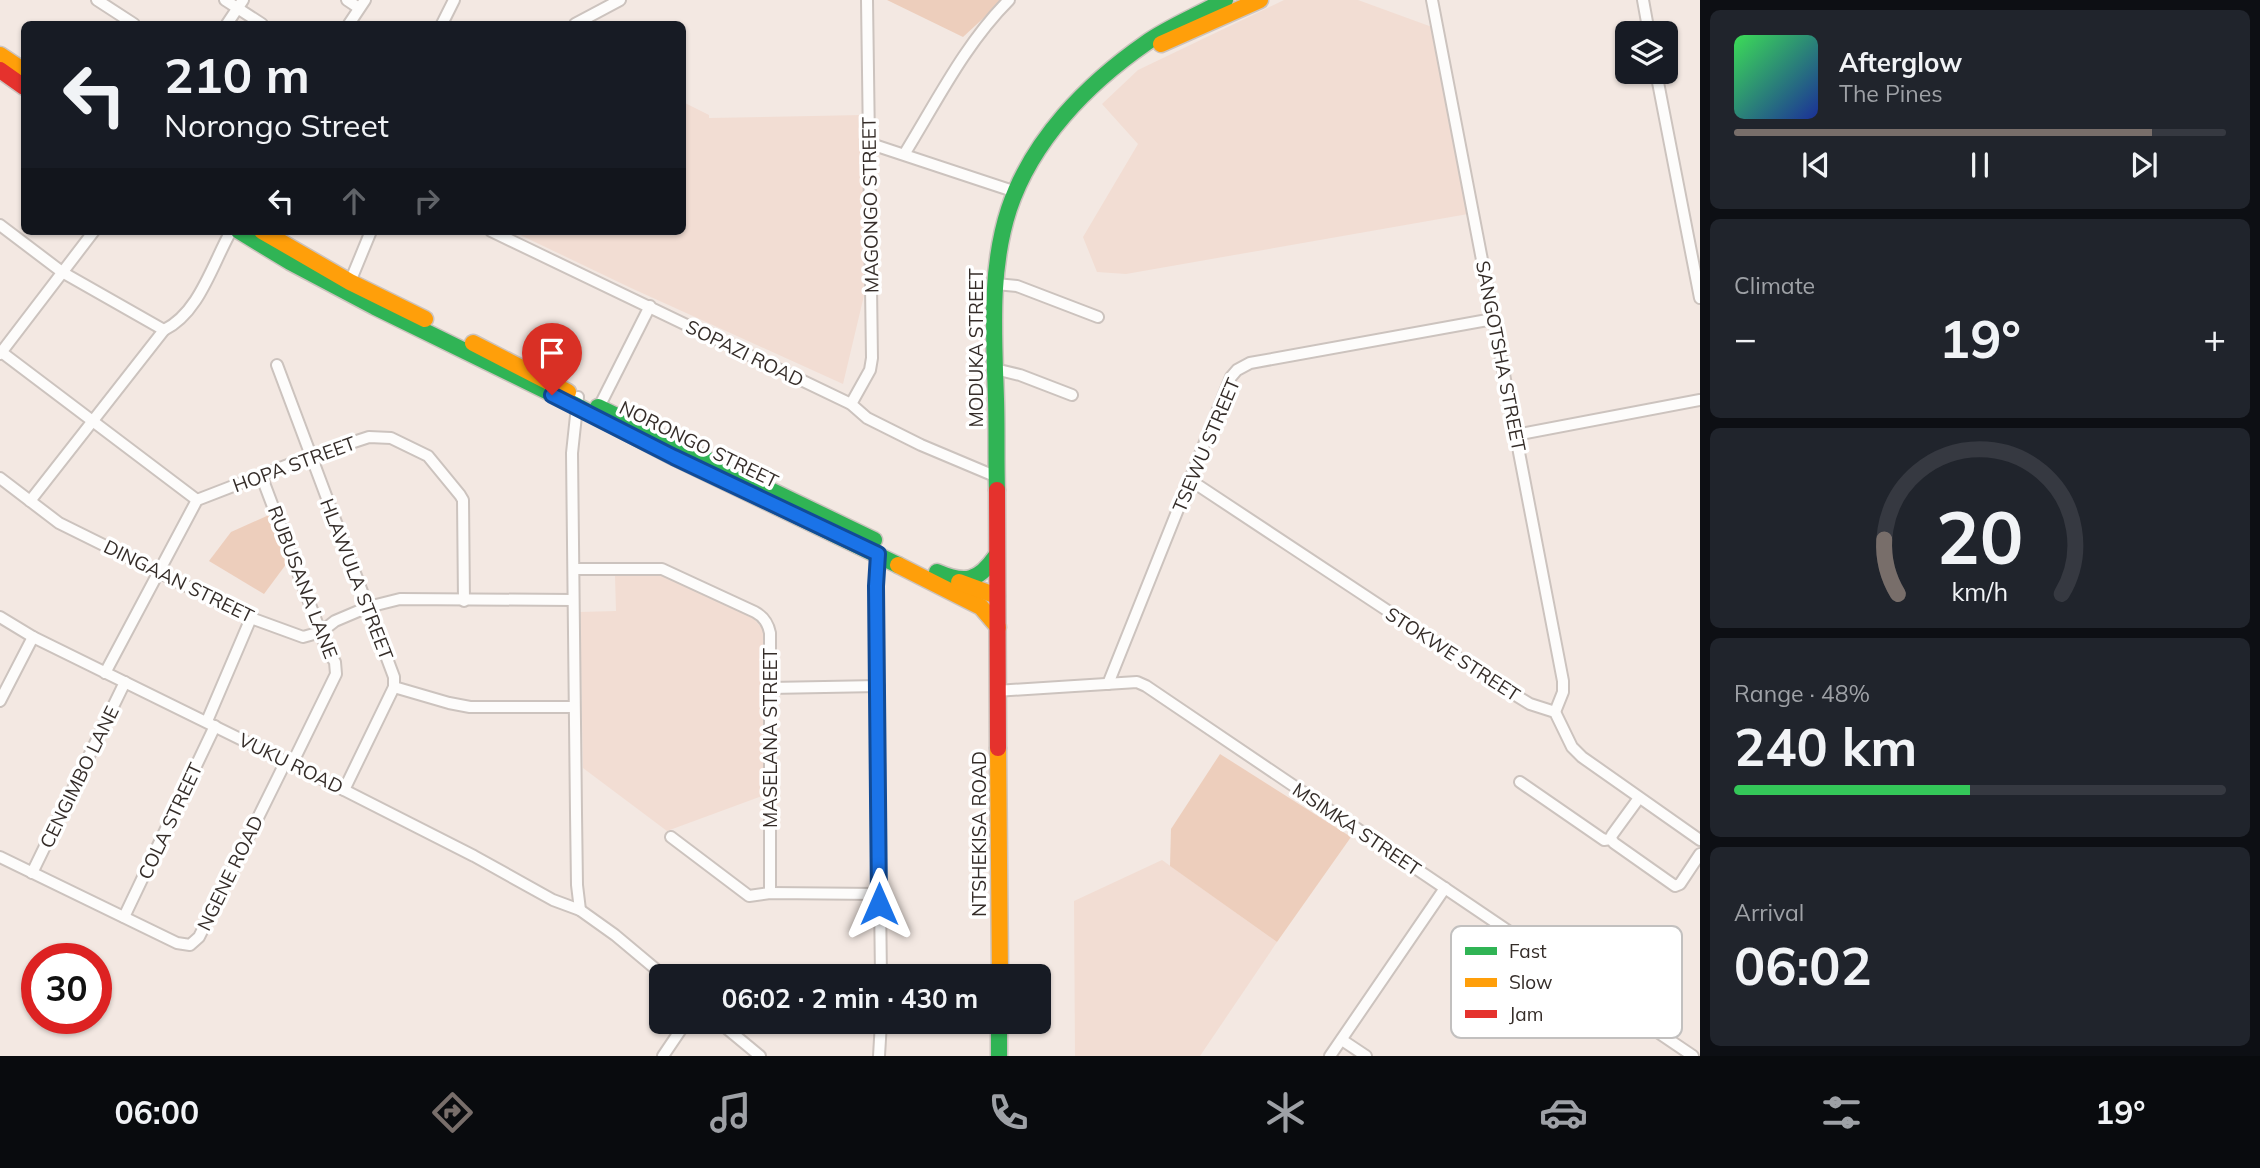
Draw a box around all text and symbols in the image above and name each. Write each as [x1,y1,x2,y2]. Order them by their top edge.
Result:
map controls [1615,21,1678,84]
button: layers [1615,21,1678,84]
text: 210 m [164,44,310,105]
text: Afterglow [1839,46,1962,79]
icon: left [49,49,140,140]
text: The Pines [1839,79,1943,108]
text: Norongo Street [164,105,389,145]
street label: MAGONGO STREET [856,116,884,293]
icon: previous [1797,146,1835,184]
icon: pause [1961,146,1999,184]
icon: next [2125,146,2163,184]
icon: left [262,182,300,220]
icon: ahead [335,182,373,220]
icon: right [408,182,446,220]
street label: SANGOTSHA STREET [1471,259,1531,454]
street label: MODUKA STREET [964,268,988,428]
text: Climate [1734,271,1815,300]
text: 19° [1939,306,2021,371]
street label: SOPAZI ROAD [682,314,808,392]
text: − [1734,314,1757,362]
text: + [2203,314,2226,362]
pin [522,323,582,395]
icon: arrive [533,334,571,372]
street label: TSEWU STREET [1167,374,1245,516]
street label: NORONGO STREET [616,395,783,493]
street label: HOPA STREET [229,431,359,497]
text: 20 [1936,491,2024,582]
street label: HLAWULA STREET [315,495,399,664]
street label: RUBUSANA LANE [263,502,343,662]
street label: DINGAAN STREET [100,534,258,628]
text: km/h [1952,576,2008,607]
street label: STOKWE STREET [1381,602,1525,707]
street label: MASELANA STREET [758,648,782,828]
text: Range · 48% [1734,679,1870,708]
street label: CENGIMBO LANE [34,702,124,852]
text: 240 km [1734,714,1917,779]
street label: VUKU ROAD [235,727,347,799]
street label: NTSHEKISA ROAD [967,751,991,917]
street label: COLA STREET [133,758,208,883]
street label: MSIMKA STREET [1288,777,1426,881]
street label: NGENE ROAD [192,811,268,935]
position arrow [842,867,916,941]
text: Arrival [1734,898,1804,927]
legend [1451,926,1682,1038]
text: 06:02 [1734,933,1872,998]
text: Fast [1509,939,1547,963]
speed limit sign: 30 [21,943,112,1034]
text: Slow [1509,970,1553,994]
text: 06:02 · 2 min · 430 m [722,982,978,1015]
text: Jam [1509,1002,1543,1026]
icon: directions [428,1088,477,1137]
icon: music [706,1088,755,1137]
icon: phone [984,1088,1033,1137]
icon: climate [1261,1088,1310,1137]
icon: car [1539,1088,1588,1137]
icon: filters [1817,1088,1866,1137]
text: 06:00 [114,1092,199,1132]
text: 19° [2095,1092,2145,1132]

